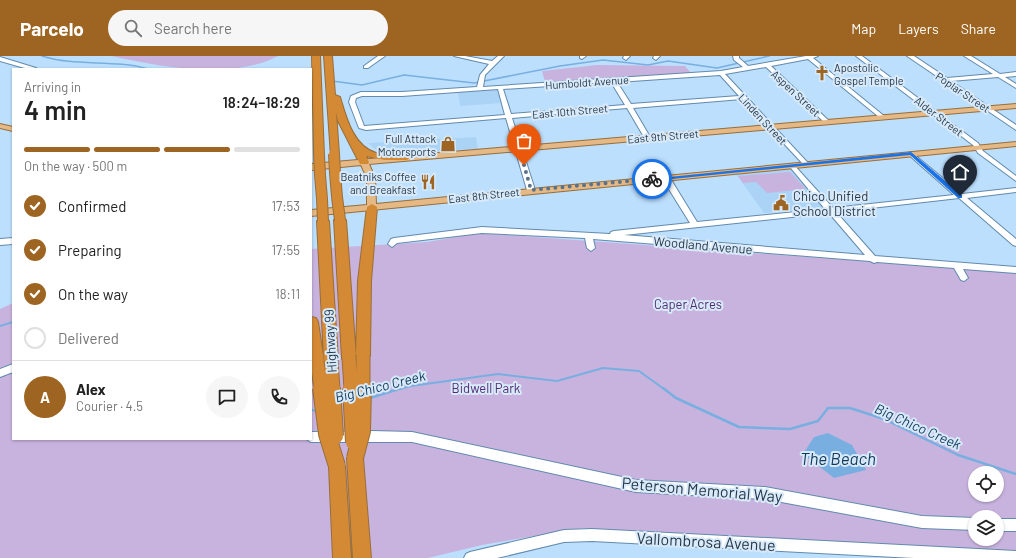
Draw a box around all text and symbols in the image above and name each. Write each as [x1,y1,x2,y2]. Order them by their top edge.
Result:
search box [108,10,388,46]
text: Parcelo [20,17,84,40]
icon: search [122,17,144,39]
text: Search here [154,19,232,37]
text: Map [851,20,876,37]
text: Layers [898,20,939,37]
text: Share [961,20,996,37]
place label: Apostolic Gospel Temple [834,61,904,87]
church icon: Apostolic Gospel Temple [813,64,831,82]
street label: Aspen Street [769,67,823,119]
street label: Poplar Street [933,69,993,115]
street label: Humboldt Avenue [545,73,629,91]
text: Arriving in [24,79,81,95]
street label: Linden Street [736,91,790,147]
text: 18:24–18:29 [223,93,300,111]
text: 4 min [24,94,87,125]
street label: Alder Street [912,94,966,138]
street label: East 10th Street [532,101,608,121]
pin [507,124,541,165]
street label: East 9th Street [627,126,699,146]
icon: bag [513,130,535,152]
place label: Full Attack Motorsports [378,132,436,158]
shop icon: Full Attack Motorsports [439,135,457,153]
pin [943,155,977,196]
text: On the way · 500 m [24,158,127,174]
courier [632,159,672,199]
icon: home [949,161,971,183]
icon: bike [641,168,663,190]
place label: Beatniks Coffee and Breakfast [340,170,416,196]
restaurant icon: Beatniks Coffee and Breakfast [419,173,437,191]
street label: East 8th Street [448,185,520,205]
place label: Chico Unified School District [793,188,876,219]
public building icon: Chico Unified School District [772,194,790,212]
icon: check [24,195,46,217]
text: Confirmed [58,197,126,215]
text: 17:53 [272,198,300,214]
street label: Woodland Avenue [653,233,753,257]
icon: check [24,239,46,261]
text: Preparing [58,241,122,259]
text: 17:55 [272,242,300,258]
icon: check [24,283,46,305]
text: On the way [58,285,128,303]
text: 18:11 [275,286,300,302]
park label: Caper Acres [654,296,722,312]
street label: Highway 99 [320,309,340,373]
text: Delivered [58,329,119,347]
water label: Big Chico Creek [333,367,427,405]
button: chat [206,376,248,418]
button: phone [258,376,300,418]
text: Alex [76,380,106,398]
park label: Bidwell Park [452,380,521,396]
text: A [40,388,50,406]
text: Courier · 4.5 [76,398,143,414]
water label: Big Chico Creek [872,399,964,453]
water label: The Beach [800,448,876,468]
map controls [968,466,1004,546]
button: locate [968,466,1004,502]
street label: Peterson Memorial Way [621,473,784,506]
button: layers [968,510,1004,546]
street label: Vallombrosa Avenue [636,528,776,554]

